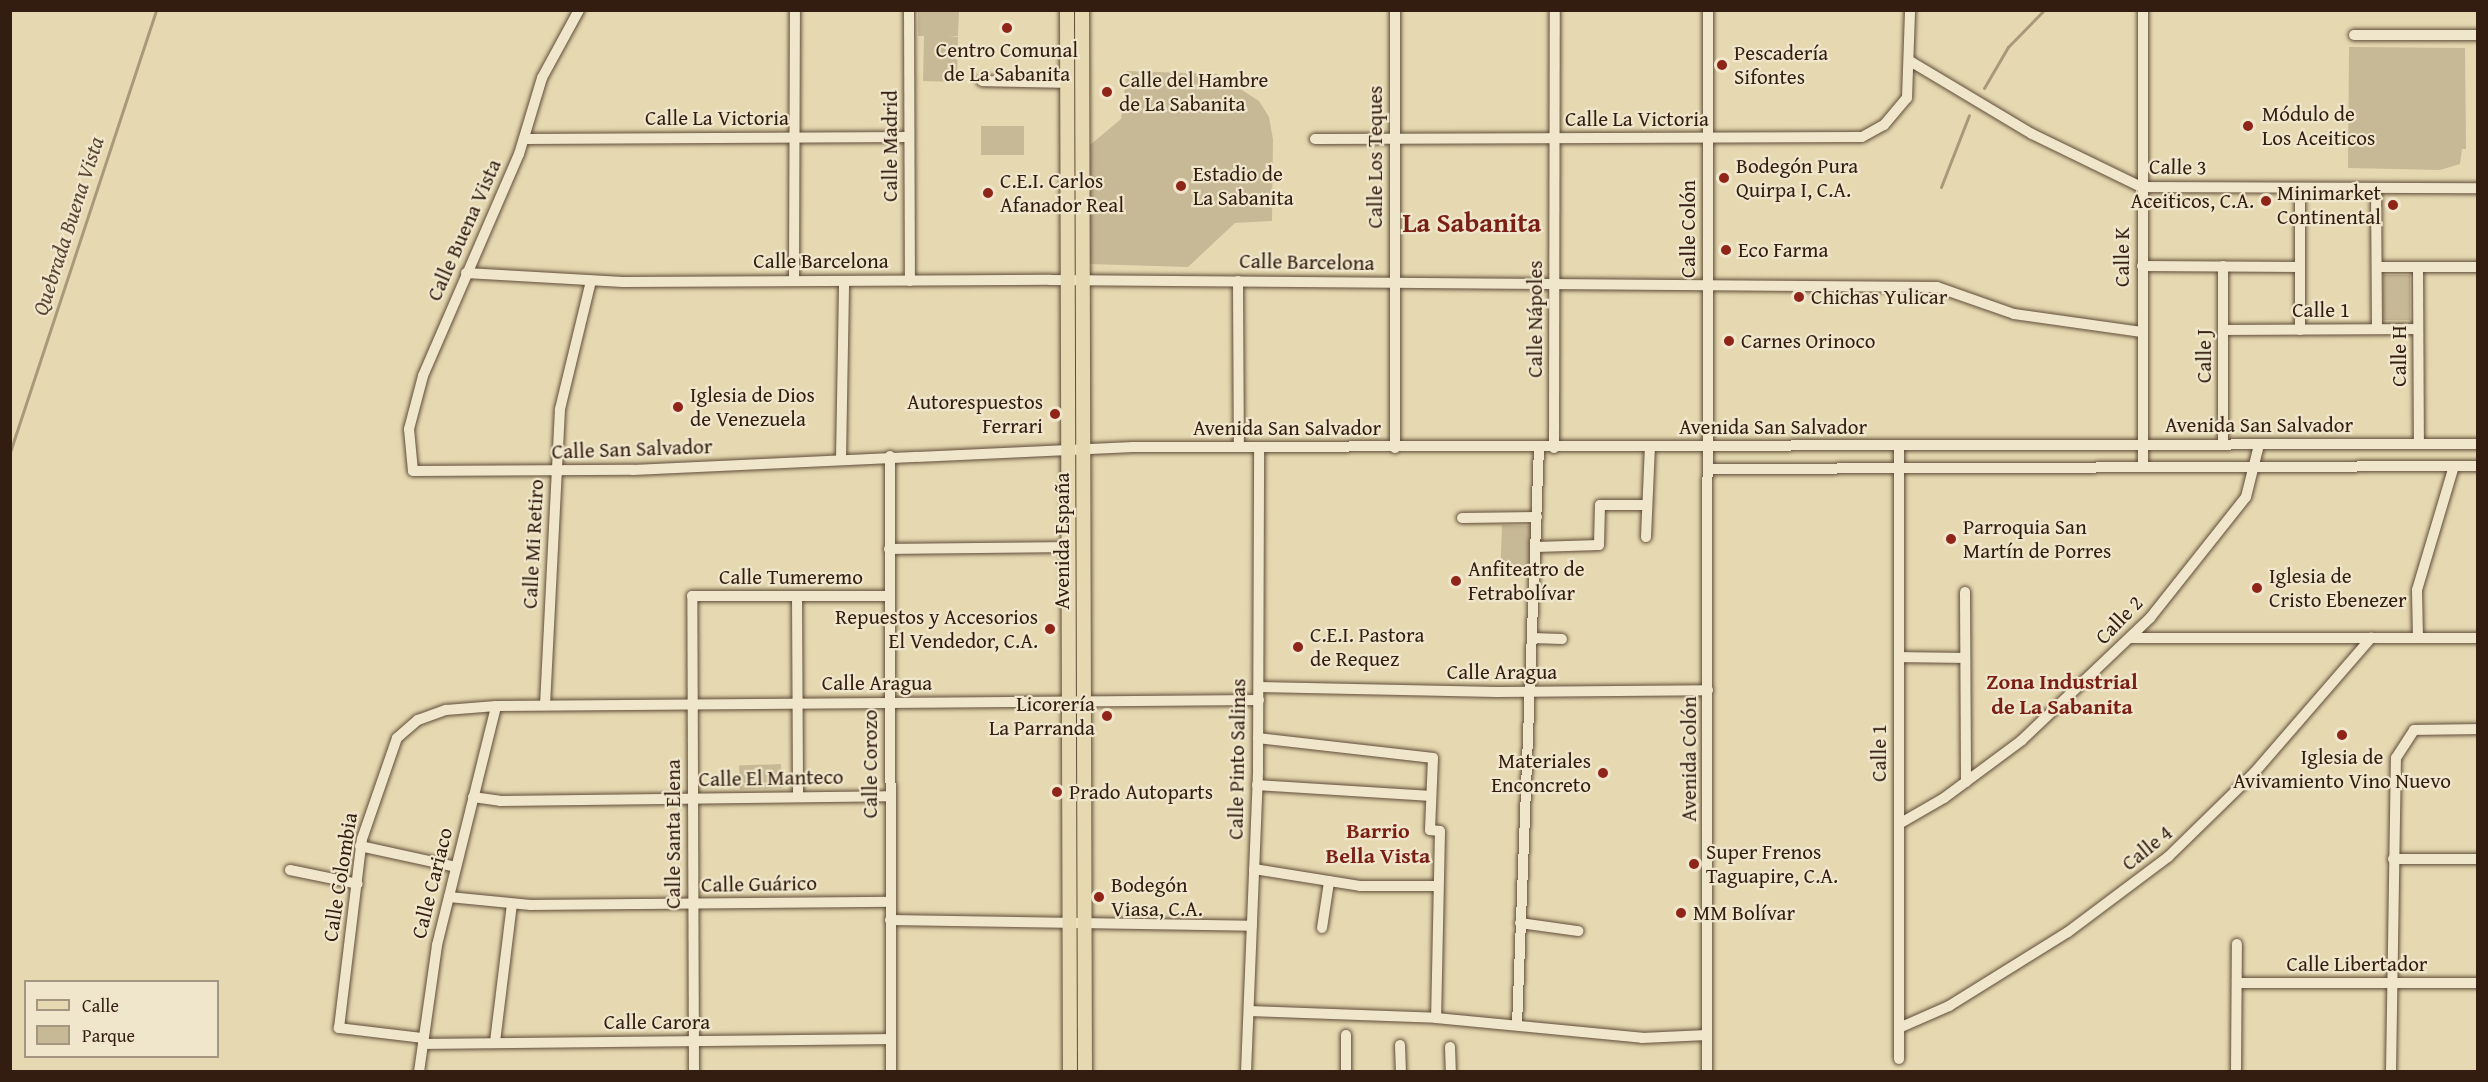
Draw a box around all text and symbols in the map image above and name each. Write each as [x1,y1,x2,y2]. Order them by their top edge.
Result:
marker: Centro Comunal de La Sabanita [1000,21,1014,35]
place label: Centro Comunal de La Sabanita [936,37,1078,87]
place label: Pescadería Sifontes [1734,40,1828,90]
marker: Pescadería Sifontes [1715,58,1729,72]
place label: Calle del Hambre de La Sabanita [1119,67,1268,117]
marker: Calle del Hambre de La Sabanita [1100,85,1114,99]
street label: Calle Los Teques [1362,86,1388,228]
street label: Calle Madrid [877,90,903,202]
place label: Módulo de Los Aceiticos [2262,101,2375,151]
street label: Calle La Victoria [645,105,789,131]
street label: Calle La Victoria [1565,106,1709,132]
marker: Módulo de Los Aceiticos [2239,117,2257,135]
water label: Quebrada Buena Vista [27,133,109,319]
place label: Bodegón Pura Quirpa I, C.A. [1736,153,1858,203]
street label: Calle 3 [2149,154,2207,180]
street label: Calle Buena Vista [421,155,507,305]
place label: Estadio de La Sabanita [1193,161,1294,211]
place label: C.E.I. Carlos Afanador Real [1000,168,1124,218]
marker: Bodegón Pura Quirpa I, C.A. [1717,171,1731,185]
marker: Estadio de La Sabanita [1174,179,1188,193]
street label: Calle Colón [1675,180,1701,278]
place label: Minimarket Continental [2277,180,2381,230]
marker: C.E.I. Carlos Afanador Real [981,186,995,200]
place label: Aceiticos, C.A. [2130,188,2254,214]
marker: Aceiticos, C.A. [2259,194,2273,208]
marker: Minimarket Continental [2386,198,2400,212]
district label: La Sabanita [1403,207,1541,239]
street label: Calle K [2109,227,2135,287]
place label: Eco Farma [1738,237,1828,263]
marker: Eco Farma [1719,243,1733,257]
street label: Calle Barcelona [753,248,889,274]
street label: Calle Barcelona [1239,248,1375,276]
street label: Calle Nápoles [1522,260,1548,378]
place label: Chichas Yulicar [1811,284,1947,310]
marker: Chichas Yulicar [1792,290,1806,304]
street label: Calle 1 [2292,297,2350,323]
street label: Calle H [2386,325,2412,387]
place label: Carnes Orinoco [1741,328,1875,354]
street label: Calle J [2191,329,2217,383]
marker: Carnes Orinoco [1722,334,1736,348]
place label: Iglesia de Dios de Venezuela [690,382,815,432]
place label: Autorespuestos Ferrari [907,389,1043,439]
marker: Iglesia de Dios de Venezuela [671,400,685,414]
marker: Autorespuestos Ferrari [1048,407,1062,421]
street label: Avenida San Salvador [2165,412,2353,438]
street label: Avenida San Salvador [1679,414,1867,440]
street label: Avenida San Salvador [1193,415,1381,441]
street label: Calle San Salvador [551,434,713,464]
street label: Avenida España [1049,473,1075,609]
street label: Calle Mi Retiro [517,479,549,609]
place label: Parroquia San Martín de Porres [1963,514,2111,564]
marker: Parroquia San Martín de Porres [1944,532,1958,546]
place label: Anfiteatro de Fetrabolívar [1468,556,1585,606]
place label: Iglesia de Cristo Ebenezer [2269,563,2407,613]
street label: Calle Tumeremo [719,564,863,590]
marker: Anfiteatro de Fetrabolívar [1449,574,1463,588]
marker: Iglesia de Cristo Ebenezer [2250,581,2264,595]
street label: Calle 2 [2090,590,2148,650]
place label: Repuestos y Accesorios El Vendedor, C.A. [835,604,1038,654]
marker: Repuestos y Accesorios El Vendedor, C.A. [1043,622,1057,636]
place label: C.E.I. Pastora de Requez [1310,622,1424,672]
marker: C.E.I. Pastora de Requez [1291,640,1305,654]
street label: Calle Aragua [1447,659,1557,685]
district label: Zona Industrial de La Sabanita [1986,668,2138,720]
street label: Calle Aragua [822,670,932,696]
street label: Calle Pinto Salinas [1223,678,1251,840]
place label: Licorería La Parranda [989,691,1095,741]
street label: Avenida Colón [1676,696,1702,822]
marker: Licorería La Parranda [1100,709,1114,723]
street label: Calle Corozo [857,710,883,818]
street label: Calle 1 [1866,724,1892,782]
marker: Iglesia de Avivamiento Vino Nuevo [2335,728,2349,742]
place label: Iglesia de Avivamiento Vino Nuevo [2233,744,2451,794]
place label: Materiales Enconcreto [1491,748,1591,798]
street label: Calle Santa Elena [660,759,686,909]
street label: Calle El Manteco [698,764,844,792]
marker: Materiales Enconcreto [1596,766,1610,780]
place label: Prado Autoparts [1069,779,1213,805]
marker: Prado Autoparts [1050,785,1064,799]
street label: Calle Colombia [317,811,363,943]
district label: Barrio Bella Vista [1326,817,1430,868]
street label: Calle 4 [2117,820,2177,876]
street label: Calle Cariaco [406,825,458,941]
place label: Super Frenos Taguapire, C.A. [1706,839,1838,889]
marker: Super Frenos Taguapire, C.A. [1687,857,1701,871]
street label: Calle Guárico [701,870,817,898]
place label: Bodegón Viasa, C.A. [1111,872,1203,922]
marker: Bodegón Viasa, C.A. [1092,890,1106,904]
place label: MM Bolívar [1693,900,1795,926]
marker: MM Bolívar [1674,906,1688,920]
street label: Calle Libertador [2286,951,2428,977]
legend [24,980,219,1058]
text: Calle [82,992,119,1019]
street label: Calle Carora [604,1009,710,1035]
text: Parque [82,1022,135,1049]

